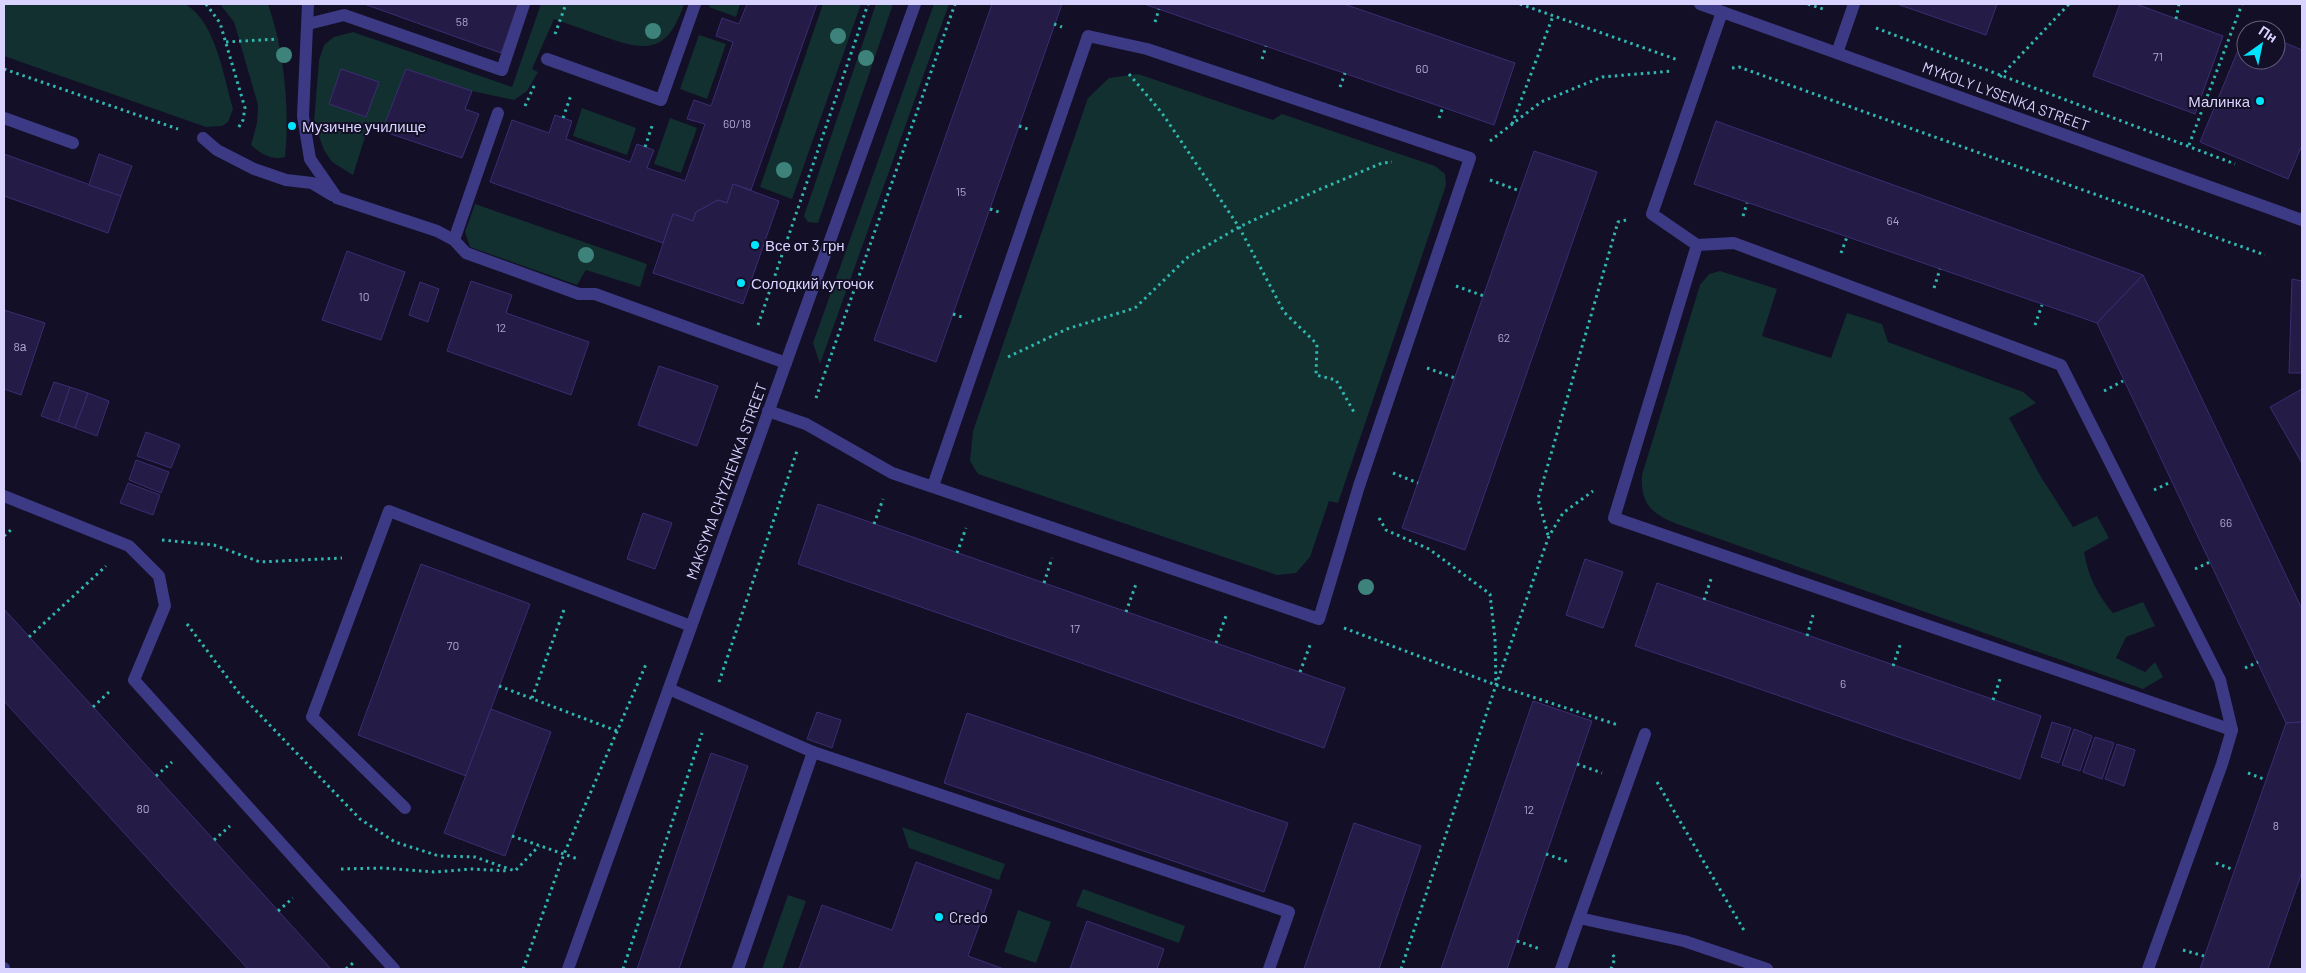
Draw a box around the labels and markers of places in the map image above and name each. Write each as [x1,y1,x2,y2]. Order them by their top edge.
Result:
place label: Малинка [2188,92,2251,110]
marker: Малинка [2254,95,2266,107]
place label: Музичне училище [302,117,426,135]
marker: Музичне училище [286,120,298,132]
place label: Все от 3 грн [765,236,845,254]
marker: Все от 3 грн [749,239,761,251]
place label: Солодкий куточок [751,274,874,292]
marker: Солодкий куточок [735,277,747,289]
place label: Credo [949,908,988,926]
marker: Credo [933,911,945,923]

